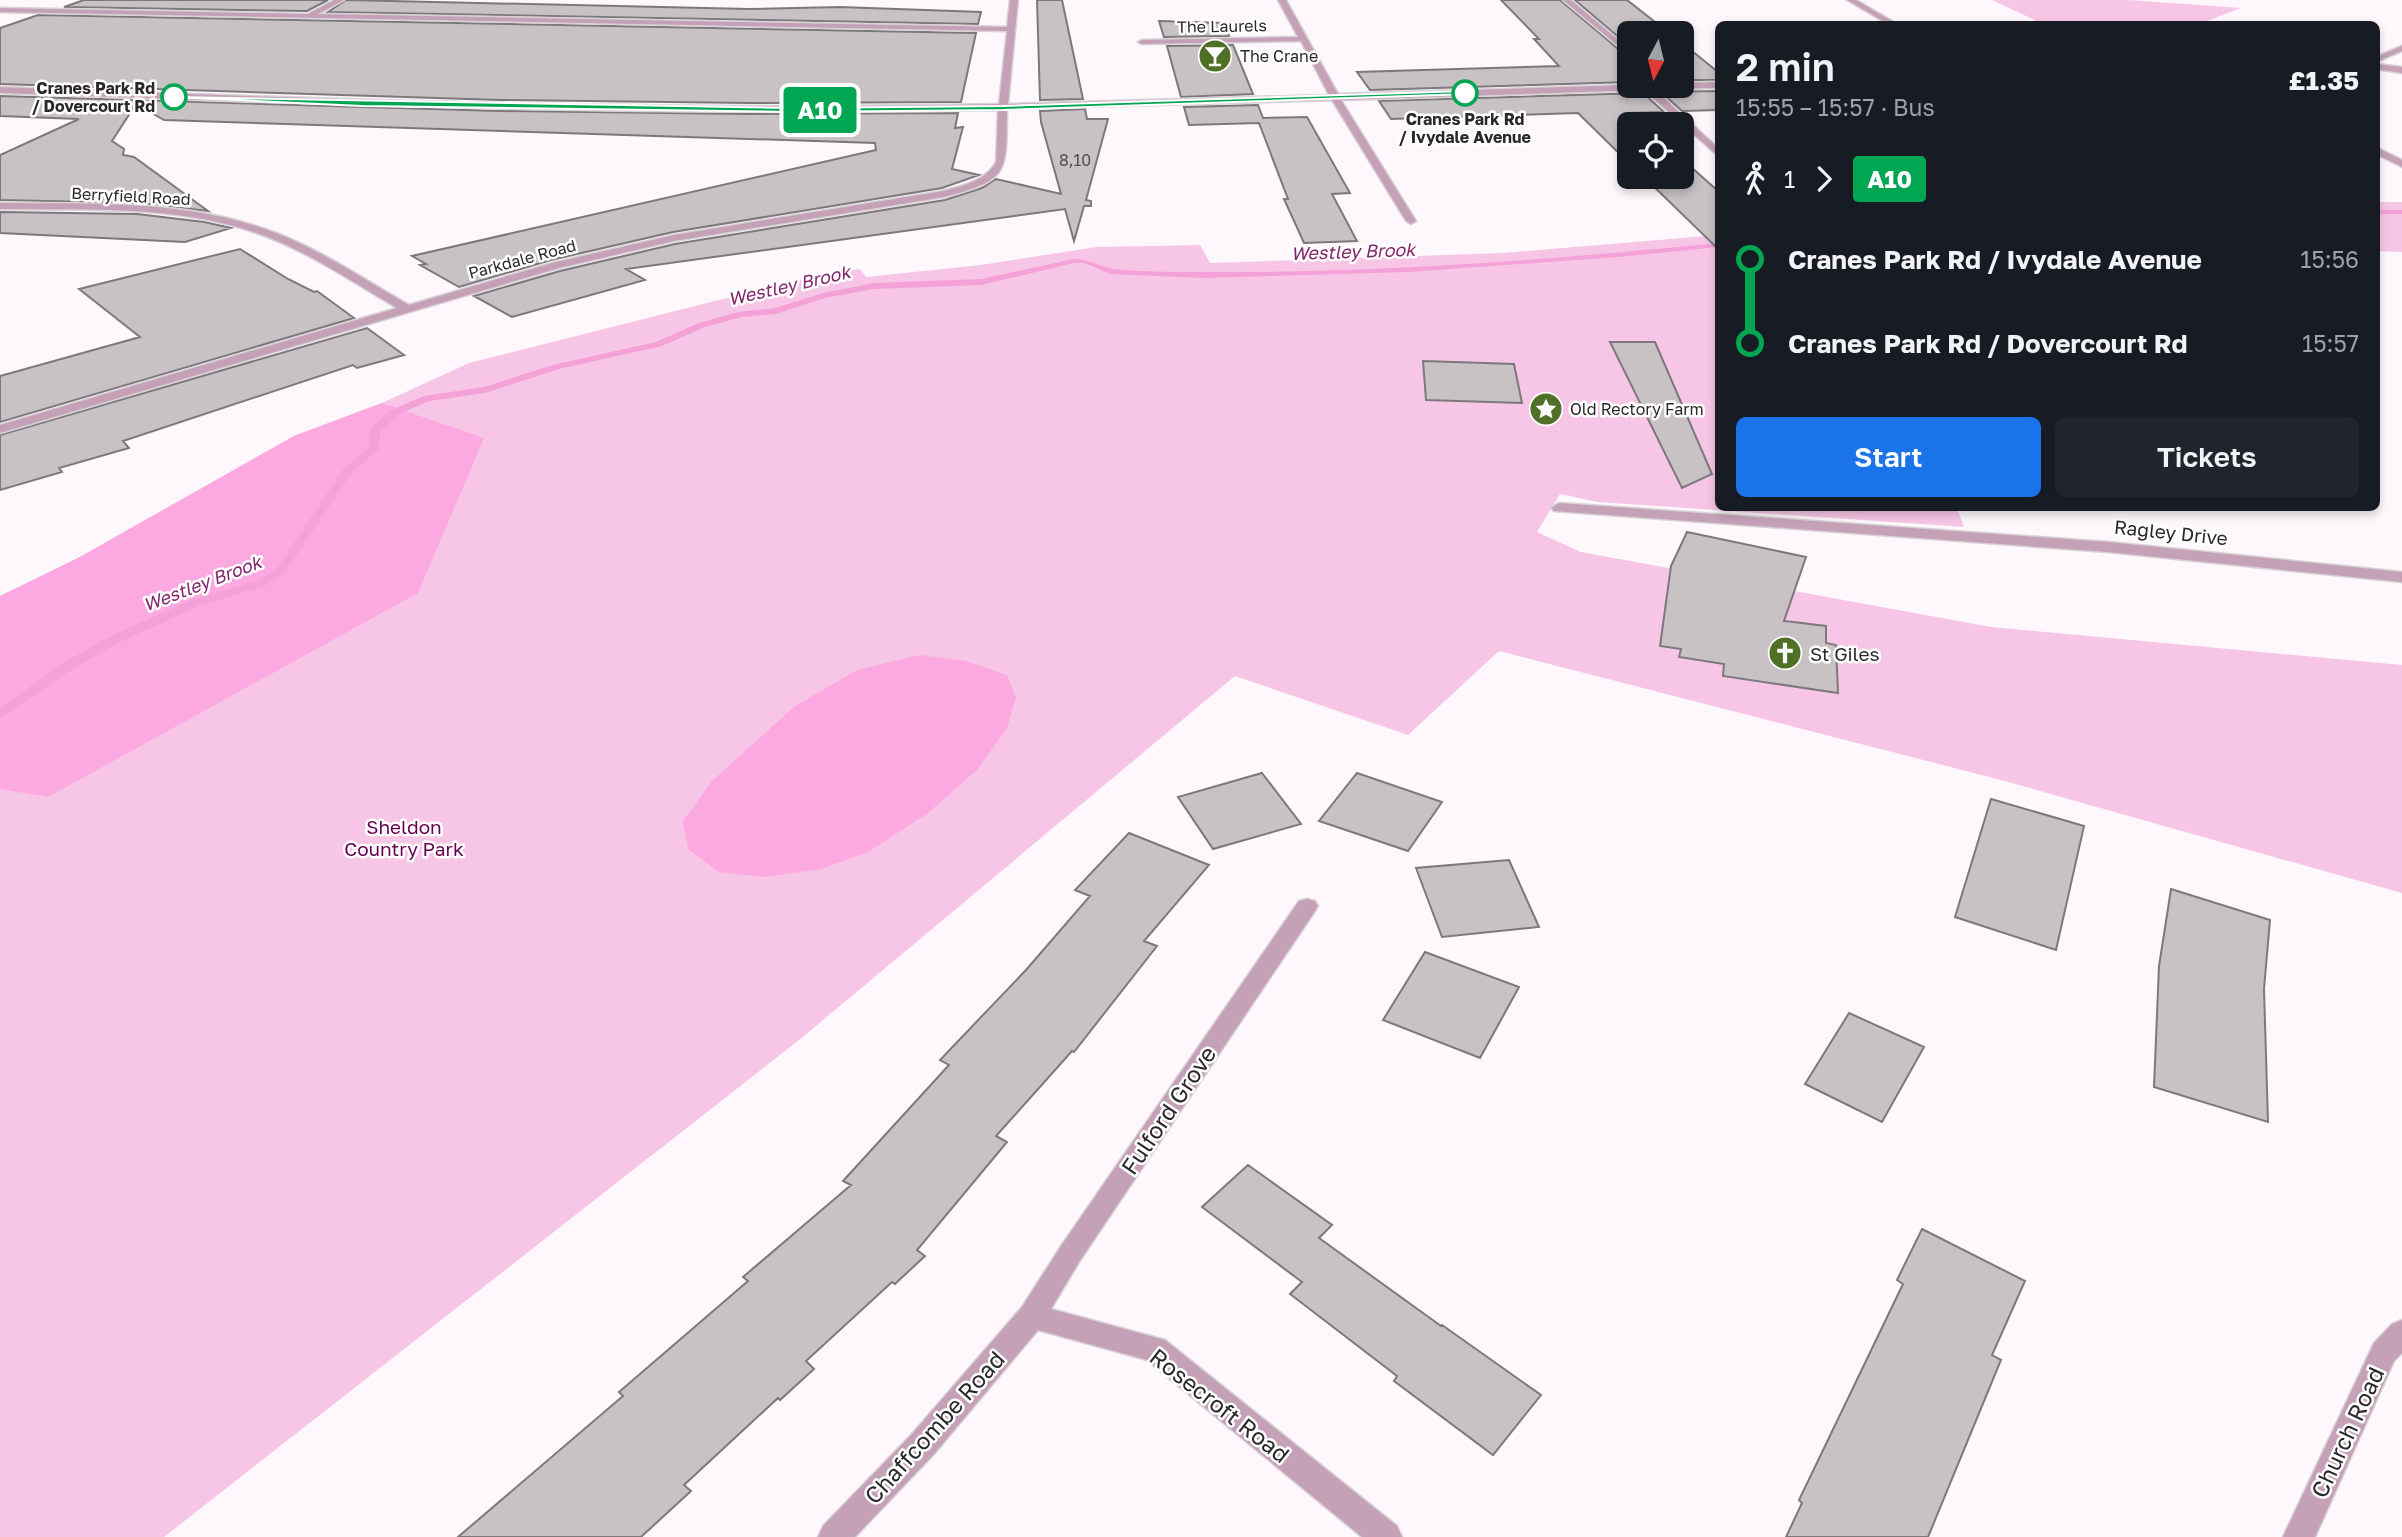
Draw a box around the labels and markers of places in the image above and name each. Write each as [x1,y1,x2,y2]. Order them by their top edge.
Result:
bar icon: The Crane [1196,37,1234,75]
place label: The Crane [1240,46,1318,66]
place label: Cranes Park Rd / Dovercourt Rd [32,78,155,116]
marker: Cranes Park Rd / Ivydale Avenue [1452,80,1478,106]
marker: Cranes Park Rd / Dovercourt Rd [161,84,187,110]
place label: Cranes Park Rd / Ivydale Avenue [1399,109,1531,147]
place icon: Old Rectory Farm [1527,390,1565,428]
place label: Old Rectory Farm [1570,399,1704,419]
church icon: St Giles [1766,634,1804,672]
place label: St Giles [1810,642,1880,665]

